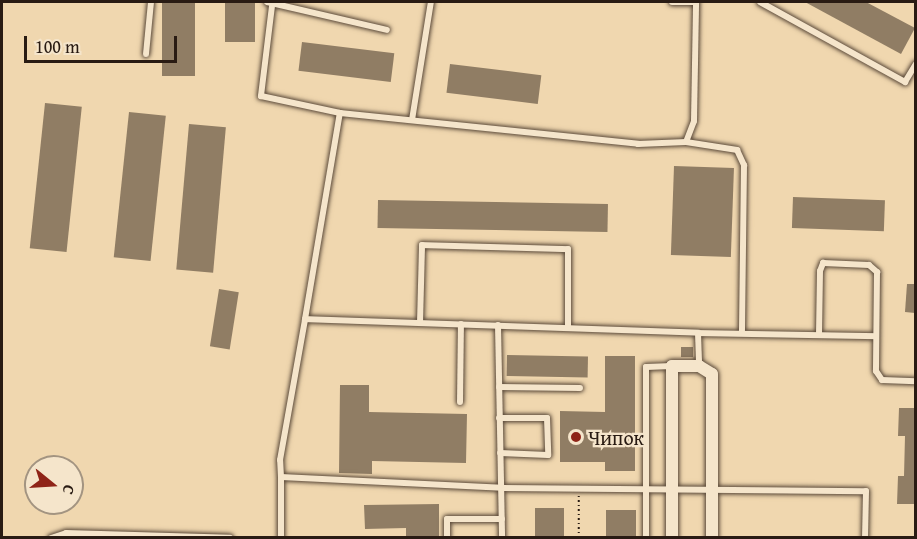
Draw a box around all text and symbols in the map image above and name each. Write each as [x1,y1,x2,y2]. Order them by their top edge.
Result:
scale bar [27,24,180,62]
text: 100 m [35,33,80,60]
place label: Чипок [588,425,644,449]
marker: Чипок [569,430,583,444]
north arrow [24,455,84,515]
text: С [56,482,82,498]

